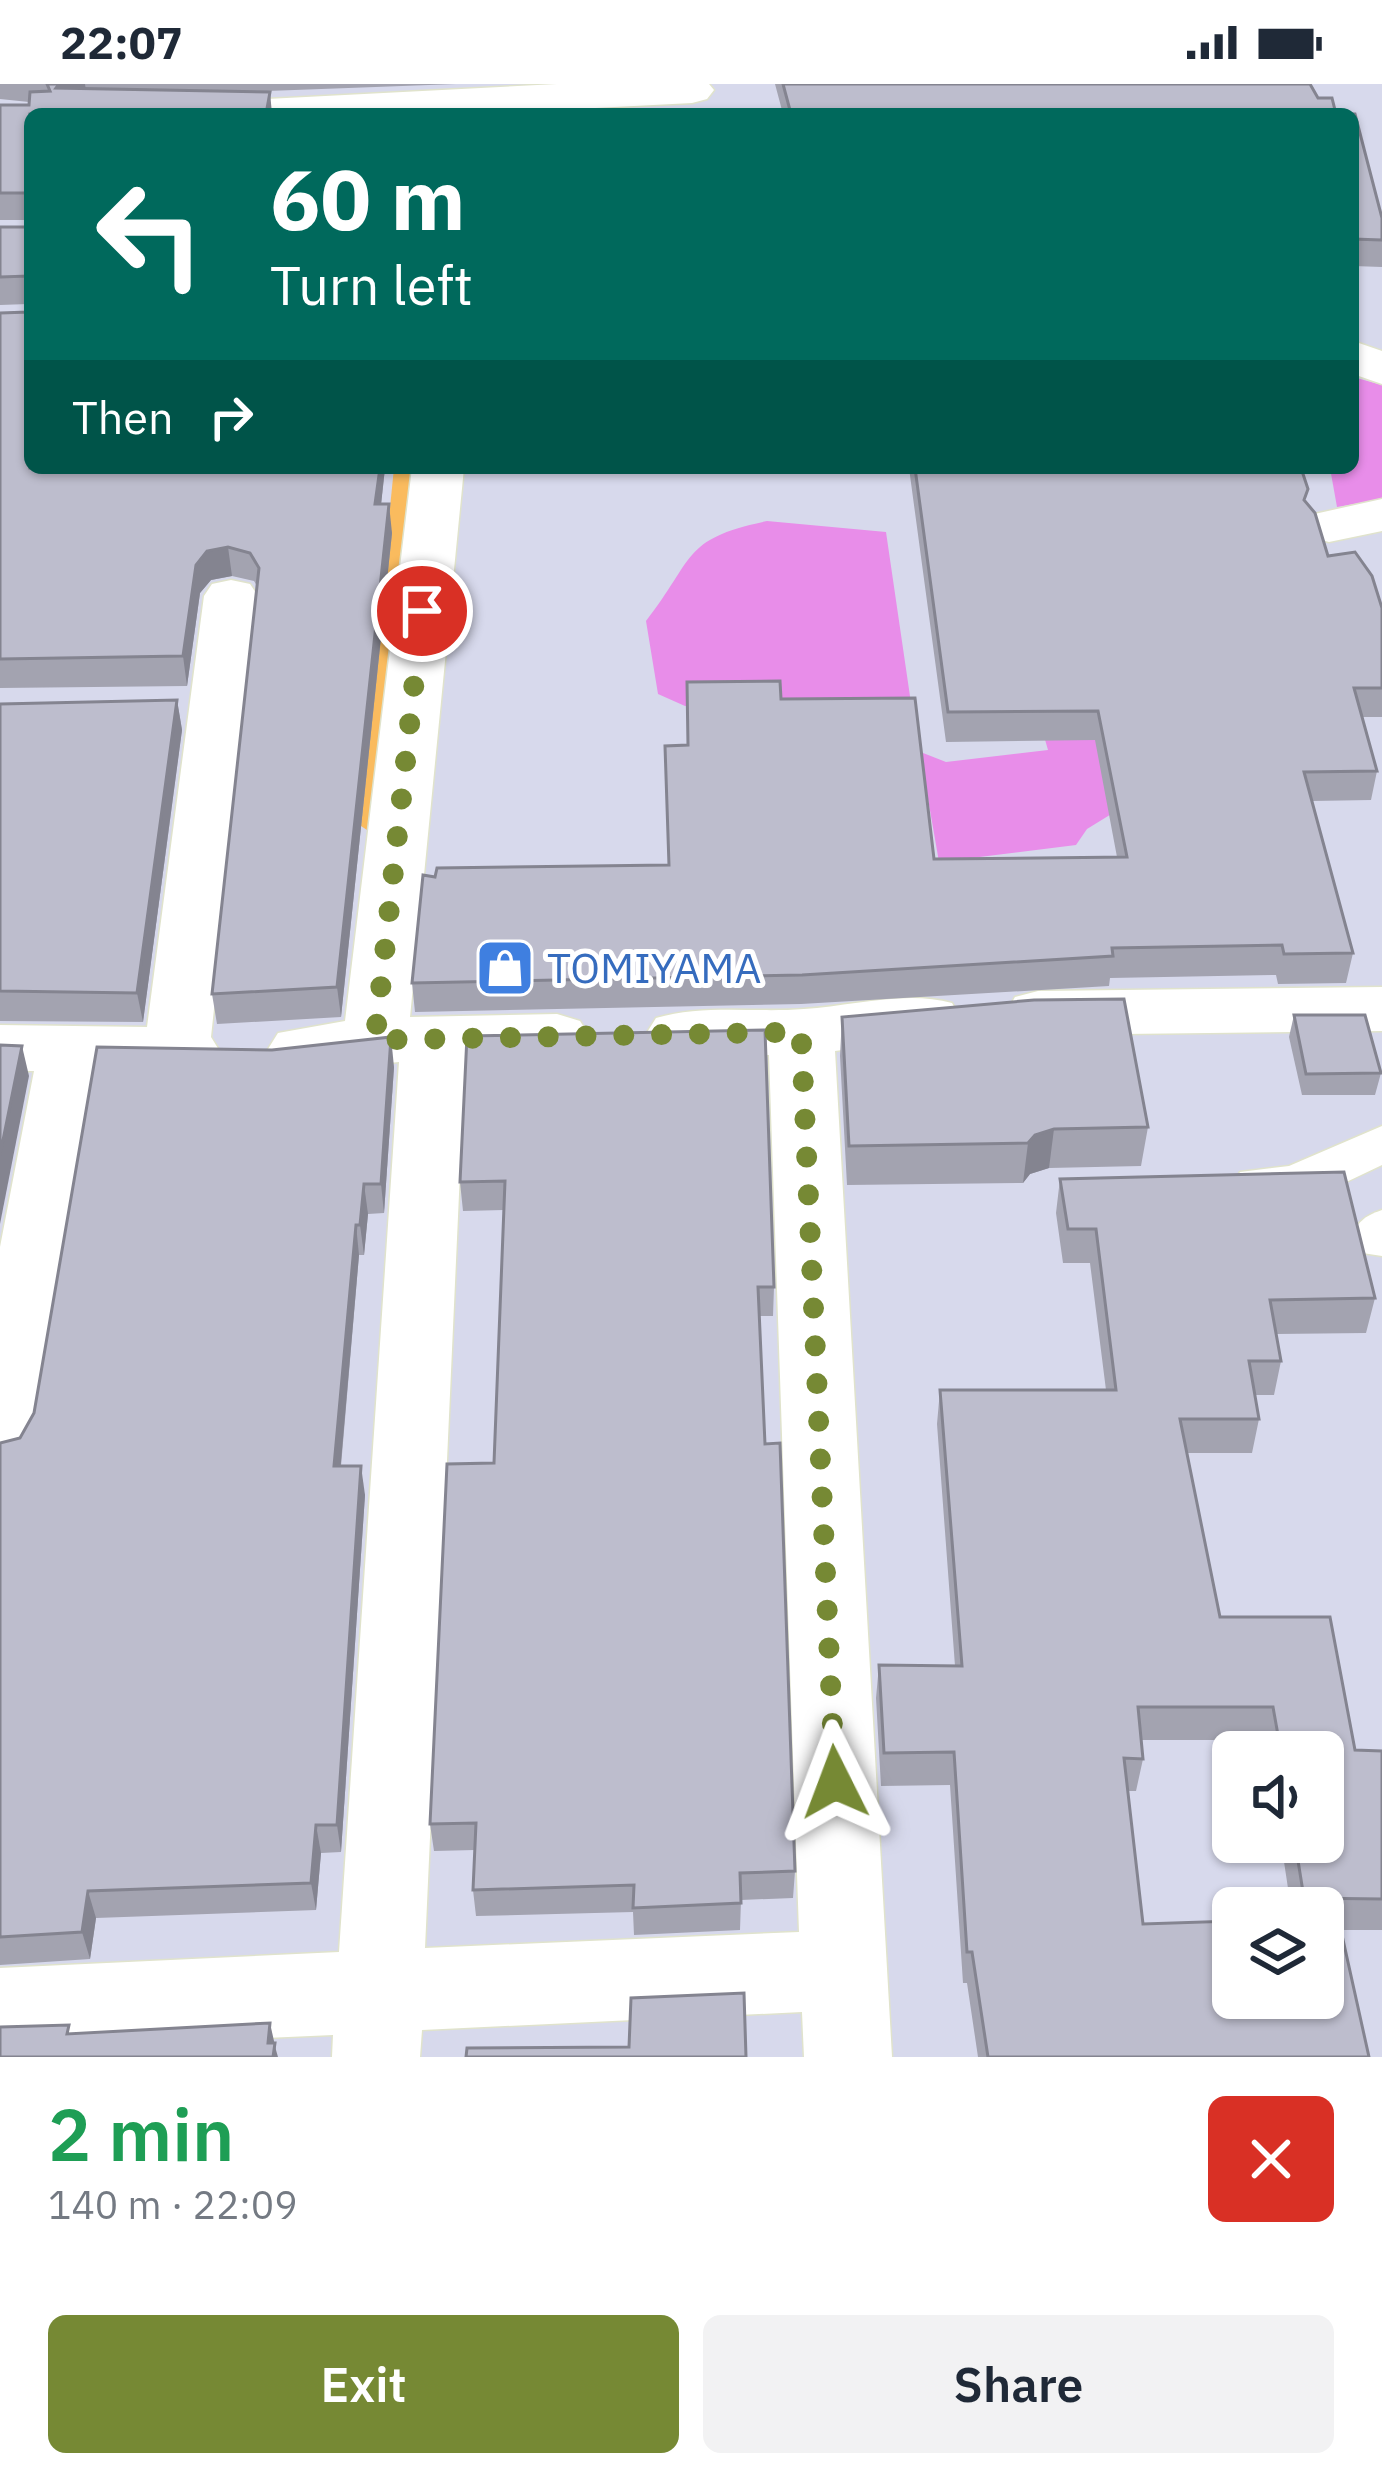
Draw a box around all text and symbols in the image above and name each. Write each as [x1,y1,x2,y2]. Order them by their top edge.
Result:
text: 22:07 [60,13,183,71]
text: 60 m [270,144,466,253]
icon: left [72,156,228,312]
text: Turn left [270,250,473,320]
icon: right [198,384,264,450]
text: Then [72,388,174,446]
pin [371,560,473,662]
icon: arrive [389,578,455,644]
shop icon: TOMIYAMA [474,937,536,999]
place label: TOMIYAMA [547,940,761,995]
position arrow [772,1719,898,1845]
map controls [1212,1731,1344,2019]
button: sound [1212,1731,1344,1863]
button: layers [1212,1887,1344,2019]
text: 2 min [48,2087,234,2181]
button: close [1208,2096,1334,2222]
text: 140 m · 22:09 [48,2179,298,2230]
button: Exit [48,2315,679,2453]
button: Share [703,2315,1334,2453]

